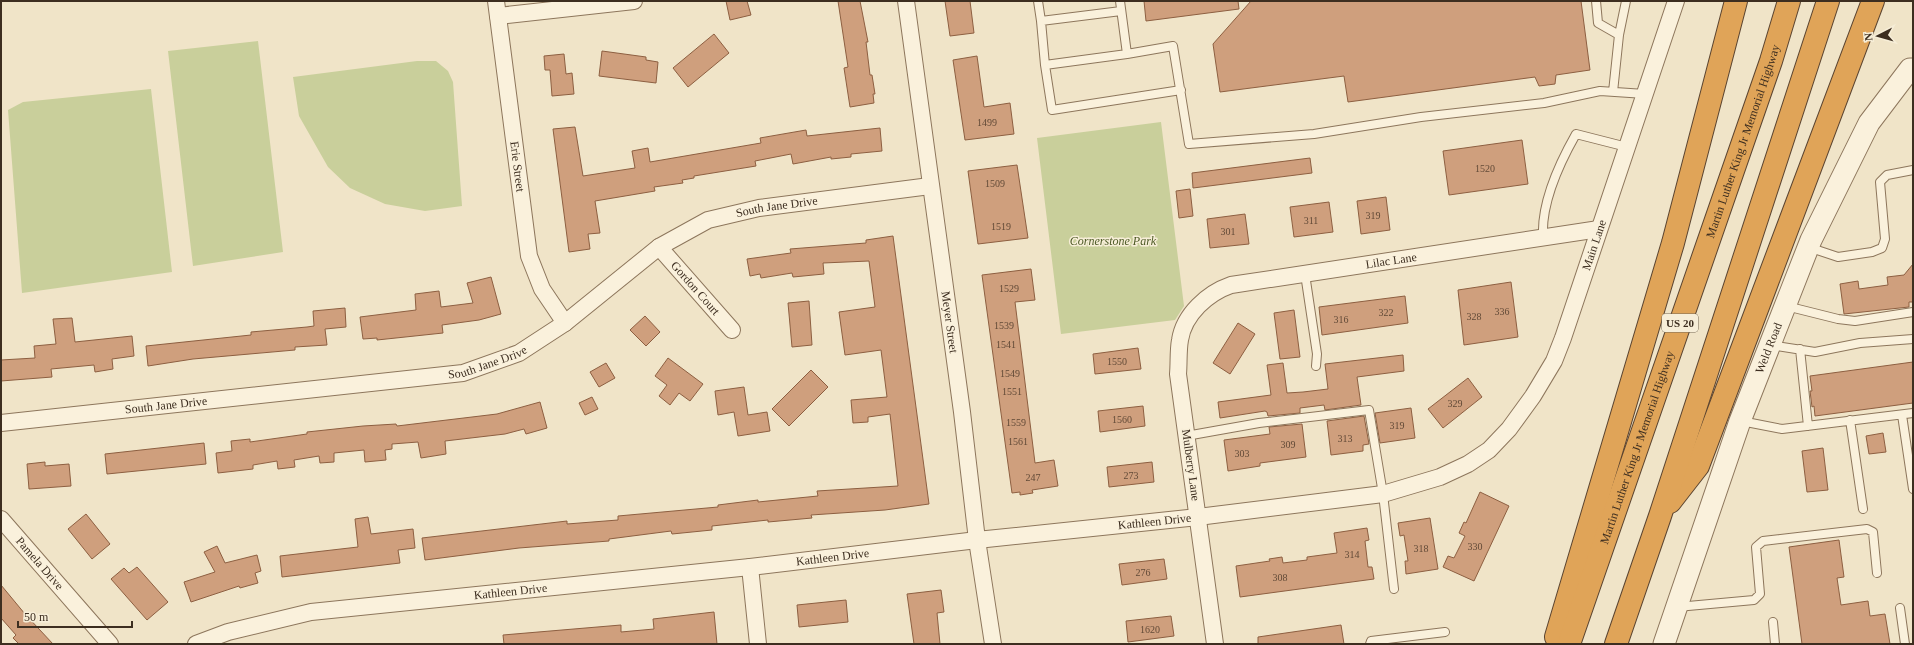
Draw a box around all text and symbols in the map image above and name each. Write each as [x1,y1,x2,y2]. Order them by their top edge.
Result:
north arrow [1858,16,1898,56]
text: N [1862,32,1874,42]
street label: Martin Luther King Jr Memorial Highway [1703,43,1783,240]
house number: 1499 [977,117,997,128]
street label: Erie Street [507,140,528,193]
house number: 1520 [1475,163,1495,174]
house number: 1509 [985,178,1005,189]
street label: South Jane Drive [734,194,818,220]
house number: 319 [1366,210,1381,221]
house number: 311 [1304,215,1318,226]
street label: Main Lane [1579,218,1609,272]
house number: 1519 [991,221,1011,232]
house number: 301 [1221,226,1236,237]
park label: Cornerstone Park [1070,234,1157,248]
street label: Lilac Lane [1365,250,1418,271]
street label: Gordon Court [668,259,723,319]
house number: 1529 [999,283,1019,294]
street label: Meyer Street [939,290,961,355]
house number: 336 [1495,306,1510,317]
house number: 322 [1379,307,1394,318]
house number: 328 [1467,311,1482,322]
house number: 316 [1334,314,1349,325]
road number: US 20 [1662,314,1698,332]
house number: 1539 [994,320,1014,331]
street label: Weld Road [1752,321,1785,375]
house number: 1541 [996,339,1016,350]
street label: South Jane Drive [447,343,530,382]
street label: Martin Luther King Jr Memorial Highway [1597,349,1677,546]
house number: 1550 [1107,356,1127,367]
house number: 1549 [1000,368,1020,379]
house number: 1551 [1002,386,1022,397]
street label: South Jane Drive [124,394,208,417]
house number: 329 [1448,398,1463,409]
house number: 1560 [1112,414,1132,425]
house number: 1559 [1006,417,1026,428]
house number: 319 [1390,420,1405,431]
street label: Mulberry Lane [1179,428,1203,502]
house number: 313 [1338,433,1353,444]
house number: 1561 [1008,436,1028,447]
house number: 309 [1281,439,1296,450]
house number: 303 [1235,448,1250,459]
house number: 273 [1124,470,1139,481]
house number: 247 [1026,472,1041,483]
street label: Kathleen Drive [1117,511,1192,532]
street label: Pamela Drive [13,534,67,593]
house number: 330 [1468,541,1483,552]
house number: 318 [1414,543,1429,554]
street label: Kathleen Drive [795,546,870,568]
house number: 314 [1345,549,1360,560]
house number: 276 [1136,567,1151,578]
house number: 308 [1273,572,1288,583]
street label: Kathleen Drive [473,581,548,602]
scale bar [18,603,132,629]
text: 50 m [24,610,49,624]
house number: 1620 [1140,624,1160,635]

